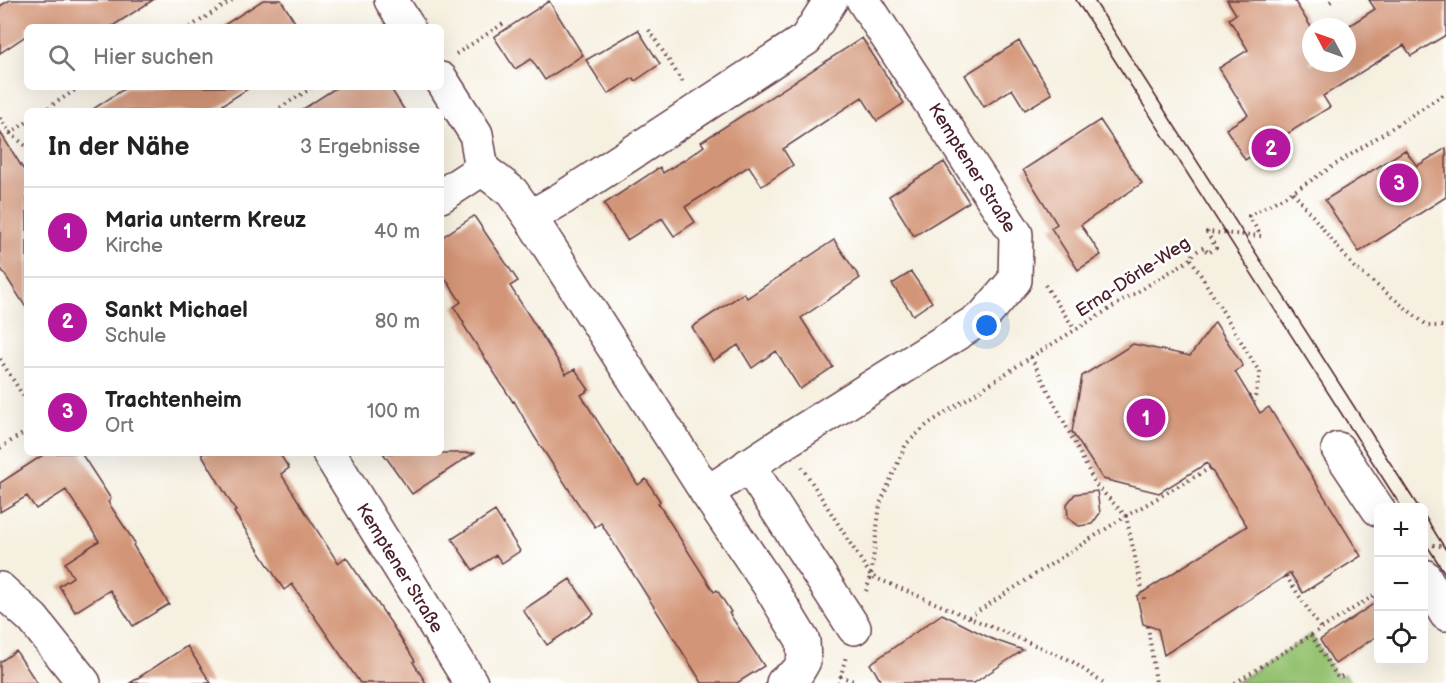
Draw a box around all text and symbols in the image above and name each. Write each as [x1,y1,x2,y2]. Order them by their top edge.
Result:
north arrow [1302,18,1356,72]
search box [24,24,444,90]
icon: search [45,41,78,74]
text: Hier suchen [93,44,214,71]
street label: Kemptener Straße [924,100,1020,237]
pin: 2 [1252,126,1290,170]
text: In der Nähe [48,132,190,163]
text: 3 Ergebnisse [300,135,420,159]
pin: 3 [1380,160,1418,206]
text: Maria unterm Kreuz [105,207,306,234]
text: 1 [63,220,72,244]
text: 40 m [374,220,420,244]
street label: Erna-Dörle-Weg [1072,232,1194,322]
text: Kirche [105,234,163,258]
text: Sankt Michael [105,297,248,324]
text: 2 [62,310,73,334]
text: 80 m [375,310,420,334]
your location [972,311,1001,340]
text: Schule [105,324,166,348]
text: Trachtenheim [105,387,242,414]
pin: 1 [1126,396,1166,440]
text: 3 [62,400,73,424]
text: 100 m [367,400,420,424]
text: Ort [105,414,134,438]
street label: Kemptener Straße [352,499,448,637]
map controls [1374,503,1428,665]
button: + [1374,503,1428,557]
button: − [1374,557,1428,611]
button: locate [1374,611,1428,665]

